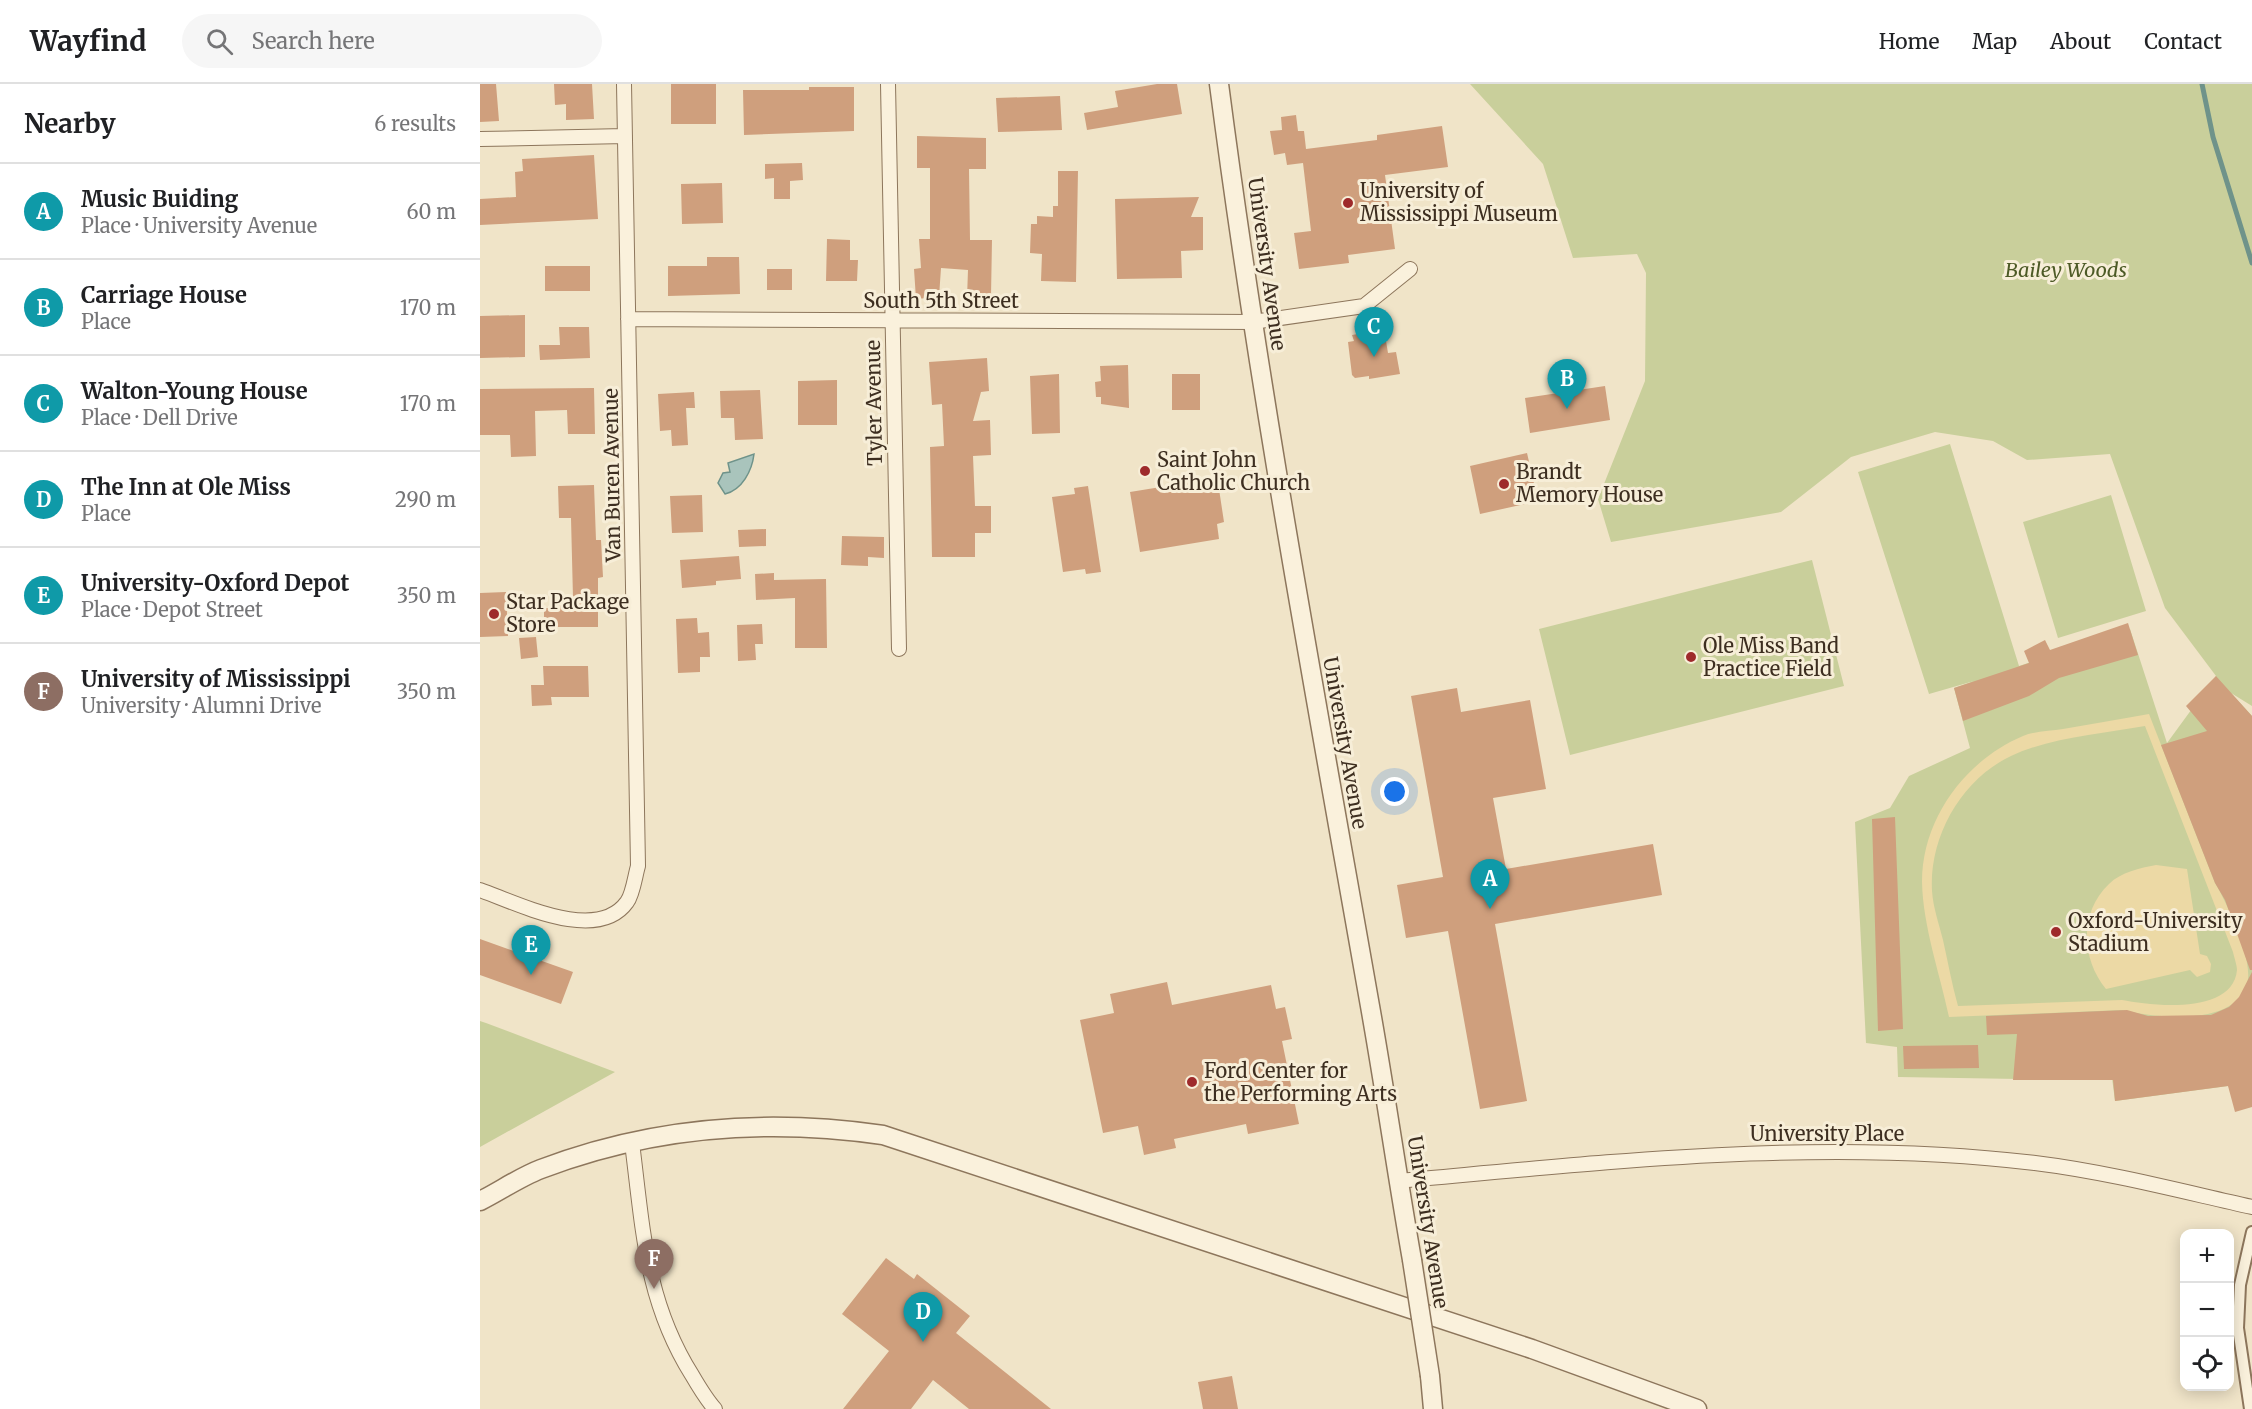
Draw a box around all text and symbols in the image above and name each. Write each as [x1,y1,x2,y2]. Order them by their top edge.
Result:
search box [182,14,602,68]
text: Wayfind [30,23,146,59]
icon: search [203,25,236,58]
text: Search here [251,27,375,55]
text: Home [1879,28,1939,55]
text: Map [1972,28,2017,55]
text: About [2050,28,2111,55]
text: Contact [2144,28,2222,55]
text: Nearby [24,107,116,140]
text: 6 results [374,111,456,136]
street label: University Avenue [1243,176,1292,352]
place label: University of Mississippi Museum [1360,178,1558,226]
text: Music Buiding [81,185,238,213]
marker: University of Mississippi Museum [1341,196,1355,210]
text: A [36,199,51,224]
text: 60 m [406,199,456,224]
text: Place · University Avenue [81,213,317,238]
park label: Bailey Woods [2005,257,2127,282]
text: Carriage House [81,281,247,309]
street label: South 5th Street [863,288,1019,313]
text: B [37,295,50,320]
text: 170 m [400,295,456,320]
pin: C [1354,308,1394,357]
text: Place [81,309,131,334]
street label: Tyler Avenue [860,340,887,466]
pin: B [1548,360,1586,409]
text: Walton-Young House [81,377,308,405]
street label: Van Buren Avenue [597,388,626,563]
text: C [37,391,50,416]
text: 170 m [400,391,456,416]
text: Place · Dell Drive [81,405,238,430]
place label: Saint John Catholic Church [1157,447,1310,495]
place label: Brandt Memory House [1516,459,1663,507]
marker: Saint John Catholic Church [1138,464,1152,478]
text: The Inn at Ole Miss [81,473,291,501]
marker: Brandt Memory House [1497,477,1511,491]
text: D [36,487,51,512]
text: 290 m [395,487,456,512]
text: Place [81,501,131,526]
text: University-Oxford Depot [81,569,349,597]
text: E [37,583,50,608]
text: 350 m [397,583,456,608]
place label: Star Package Store [506,589,629,637]
text: Place · Depot Street [81,597,263,622]
marker: Star Package Store [487,607,501,621]
place label: Ole Miss Band Practice Field [1703,633,1839,681]
marker: Ole Miss Band Practice Field [1684,650,1698,664]
street label: University Avenue [1318,655,1373,831]
text: University of Mississippi [81,665,351,693]
text: F [37,679,50,704]
text: 350 m [397,679,456,704]
text: University · Alumni Drive [81,693,321,718]
your location [1380,777,1409,806]
pin: A [1470,860,1510,909]
place label: Oxford-University Stadium [2068,908,2243,956]
marker: Oxford-University Stadium [2049,925,2063,939]
pin: E [512,926,550,975]
place label: Ford Center for the Performing Arts [1204,1058,1397,1106]
marker: Ford Center for the Performing Arts [1185,1075,1199,1089]
street label: University Place [1750,1121,1904,1146]
street label: University Avenue [1403,1134,1454,1310]
map controls [2180,1229,2234,1391]
button: + [2180,1229,2234,1283]
pin: F [634,1240,674,1289]
button: − [2180,1283,2234,1337]
pin: D [904,1292,942,1342]
button: locate [2180,1337,2234,1391]

